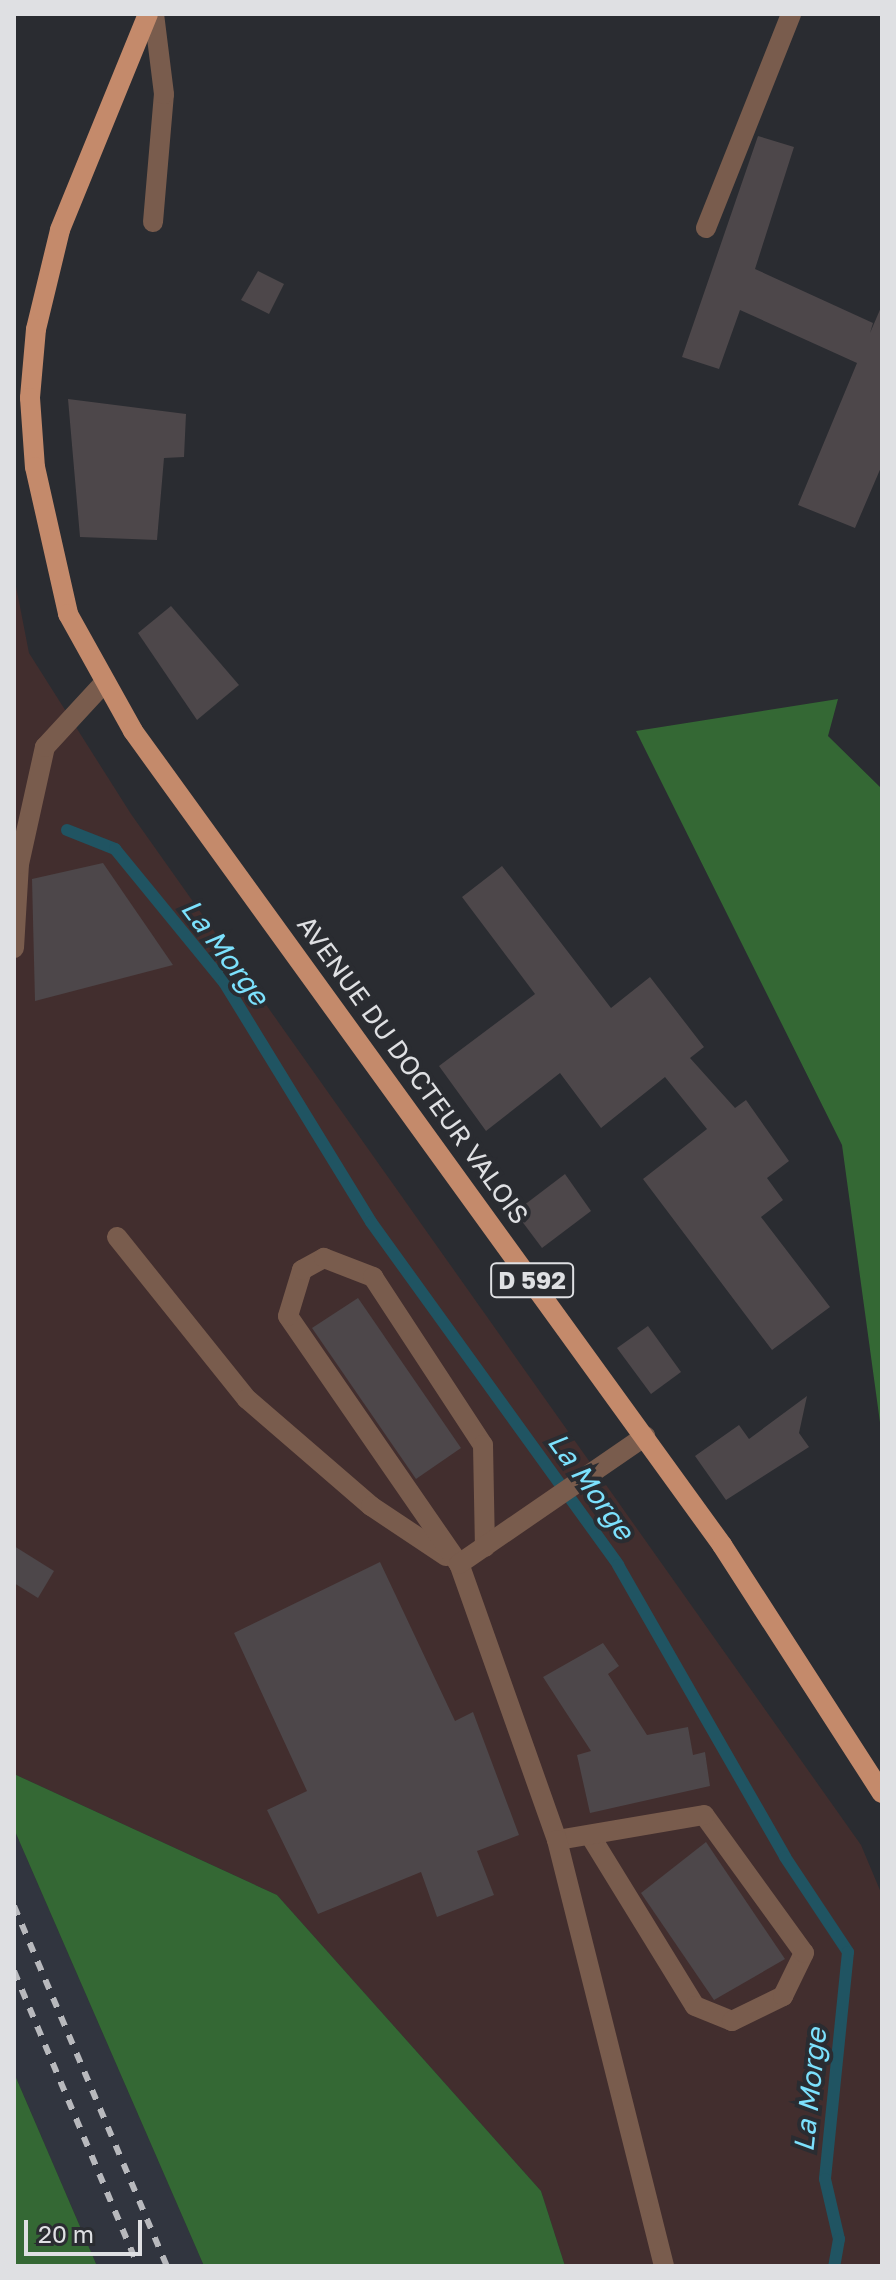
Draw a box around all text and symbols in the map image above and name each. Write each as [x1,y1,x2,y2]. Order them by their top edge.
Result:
water label: La Morge [174,892,276,1012]
street label: AVENUE DU DOCTEUR VALOIS [291,910,535,1230]
road number: D 592 [490,1260,574,1300]
water label: La Morge [541,1426,641,1546]
water label: La Morge [787,2027,833,2153]
scale bar [28,2204,146,2254]
text: 20 m [38,2219,94,2248]

